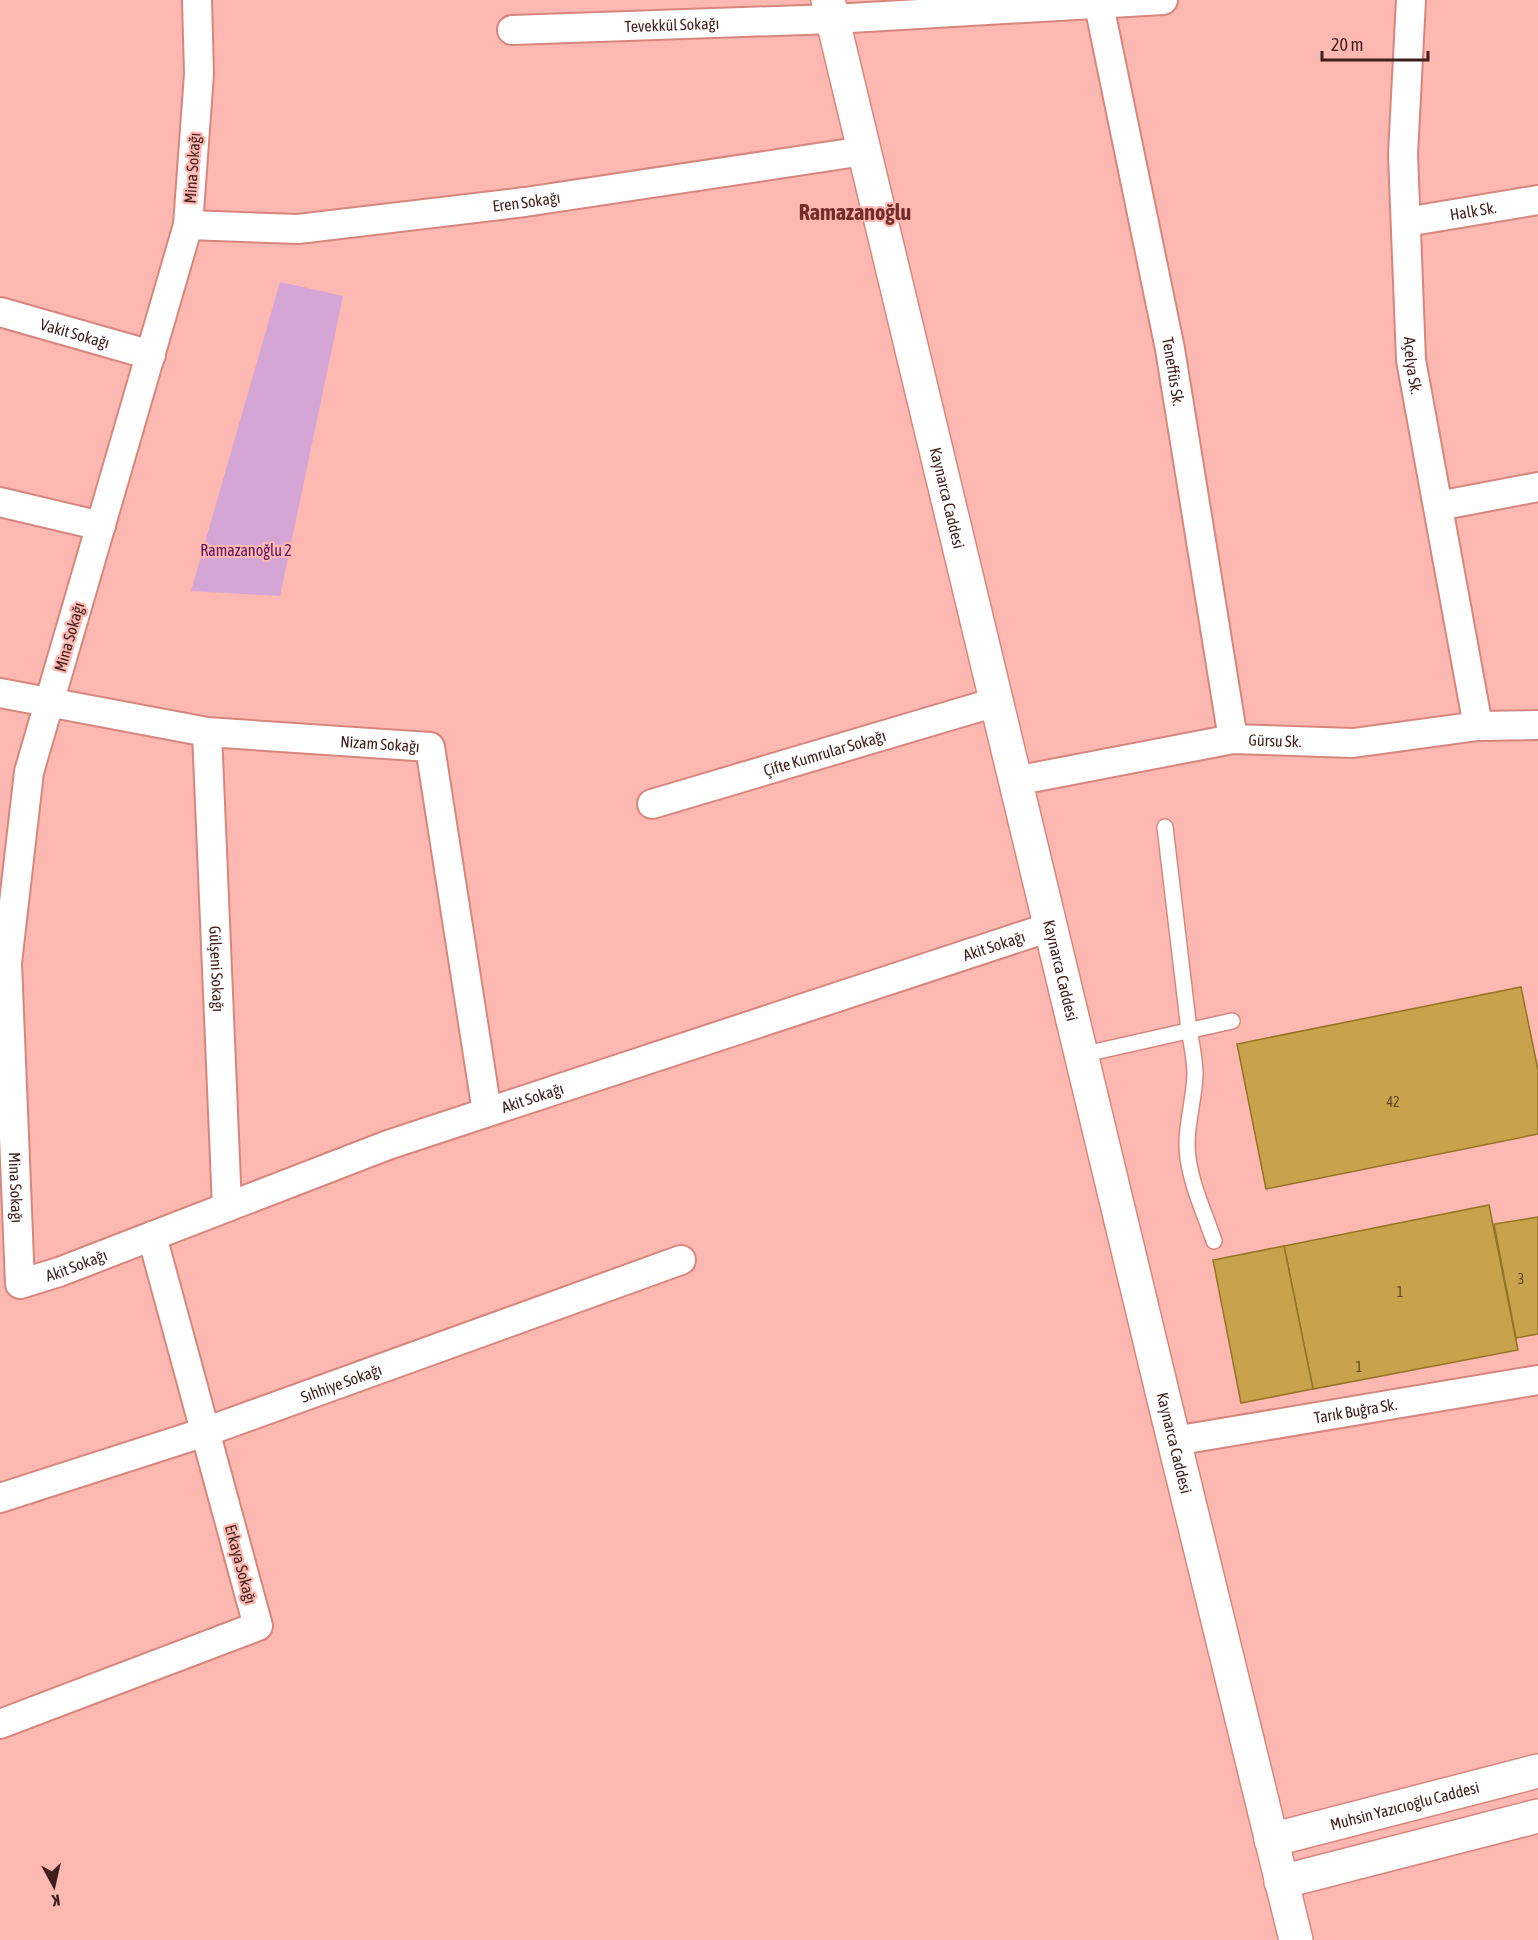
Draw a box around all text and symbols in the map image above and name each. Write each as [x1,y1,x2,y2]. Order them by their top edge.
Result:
street label: Tevekkül Sokağı [624,14,719,35]
scale bar [1322,24,1428,62]
text: 20 m [1331,34,1363,55]
street label: Mina Sokağı [181,132,204,204]
street label: Eren Sokağı [491,188,561,215]
street label: Halk Sk. [1448,198,1498,224]
district label: Ramazanoğlu [799,199,911,225]
street label: Vakit Sokağı [38,315,112,352]
street label: Teneffüs Sk. [1159,336,1188,407]
street label: Açelya Sk. [1400,336,1426,396]
street label: Kaynarca Caddesi [927,445,968,550]
park label: Ramazanoğlu 2 [200,541,292,560]
street label: Mina Sokağı [51,600,88,674]
street label: Çifte Kumrular Sokağı [761,726,888,780]
street label: Gürsu Sk. [1248,731,1302,750]
street label: Nizam Sokağı [340,732,420,756]
street label: Kaynarca Caddesi [1040,918,1082,1023]
street label: Gülşeni Sokağı [206,925,228,1012]
street label: Akit Sokağı [961,927,1027,964]
street label: Akit Sokağı [499,1079,566,1116]
house number: 42 [1386,1094,1400,1110]
street label: Mina Sokağı [6,1152,27,1223]
street label: Akit Sokağı [43,1245,110,1285]
house number: 3 [1518,1271,1524,1287]
house number: 1 [1397,1284,1403,1300]
house number: 1 [1356,1359,1362,1375]
street label: Sıhhiye Sokağı [298,1360,384,1406]
street label: Kaynarca Caddesi [1154,1391,1196,1495]
street label: Tarık Buğra Sk. [1313,1395,1398,1426]
street label: Erkaya Sokağı [221,1522,260,1606]
street label: Muhsin Yazıcıoğlu Caddesi [1328,1778,1481,1833]
north arrow [24,1856,84,1916]
text: K [51,1891,61,1910]

